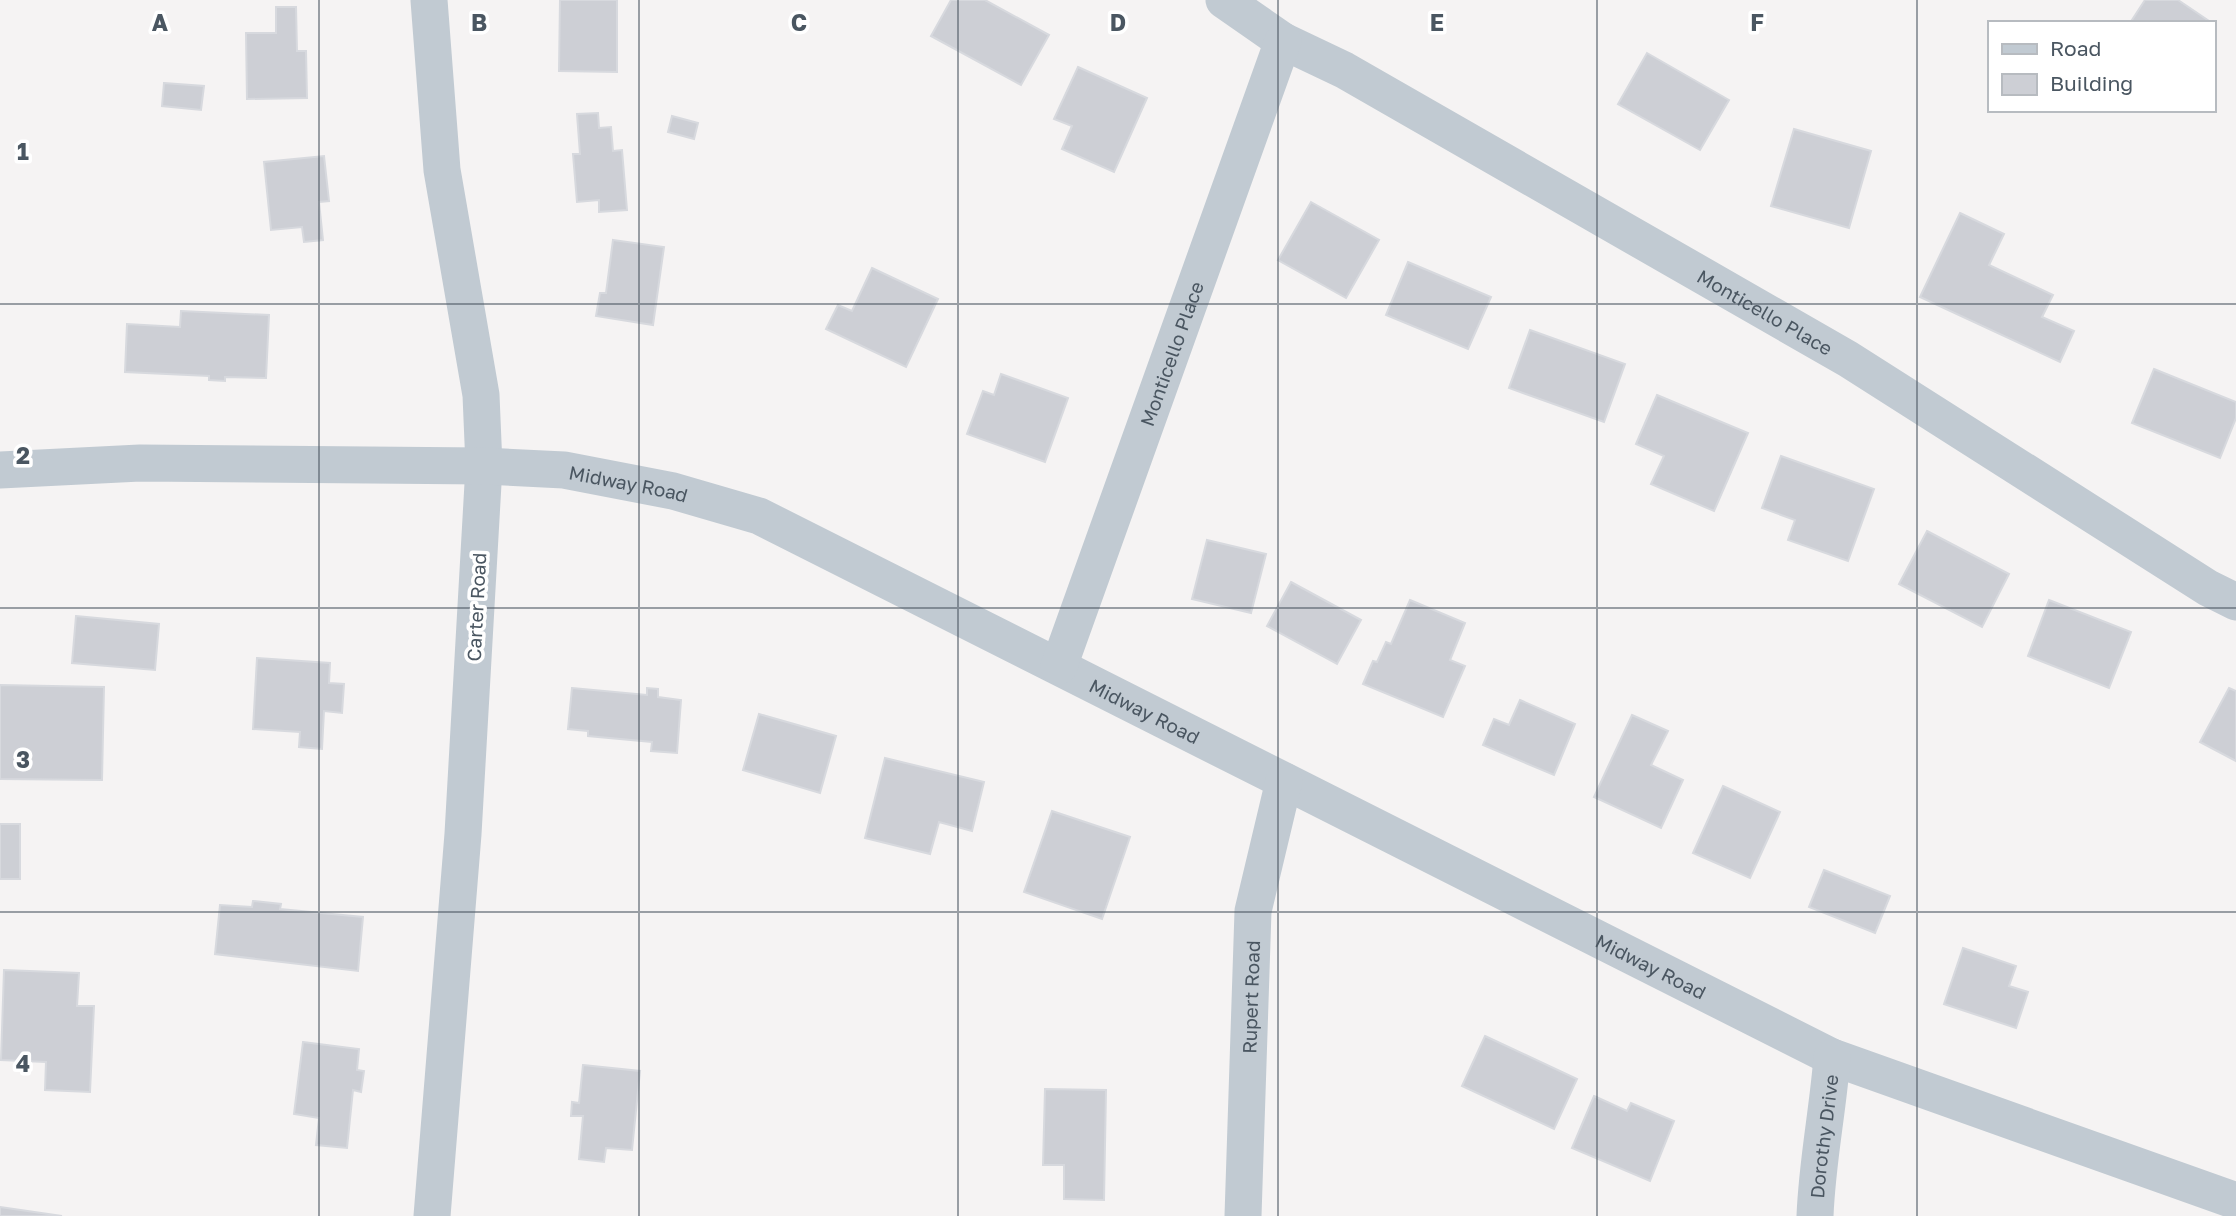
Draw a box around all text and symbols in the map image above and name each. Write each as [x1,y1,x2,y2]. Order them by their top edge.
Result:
text: A [152,8,169,36]
text: B [471,8,487,36]
text: C [791,8,807,36]
text: D [1110,8,1126,36]
text: E [1430,8,1444,36]
text: F [1750,8,1764,36]
legend [1988,21,2215,112]
text: Road [2050,35,2101,61]
text: Building [2050,70,2133,96]
text: 1 [17,137,29,165]
street label: Monticello Place [1694,264,1837,359]
street label: Monticello Place [1135,278,1208,429]
text: 2 [16,441,30,469]
street label: Midway Road [567,460,691,506]
street label: Carter Road [462,552,490,662]
street label: Midway Road [1086,673,1204,748]
text: 3 [16,745,30,773]
street label: Midway Road [1592,928,1710,1003]
street label: Rupert Road [1237,940,1264,1054]
text: 4 [16,1049,30,1077]
street label: Dorothy Drive [1804,1073,1842,1199]

